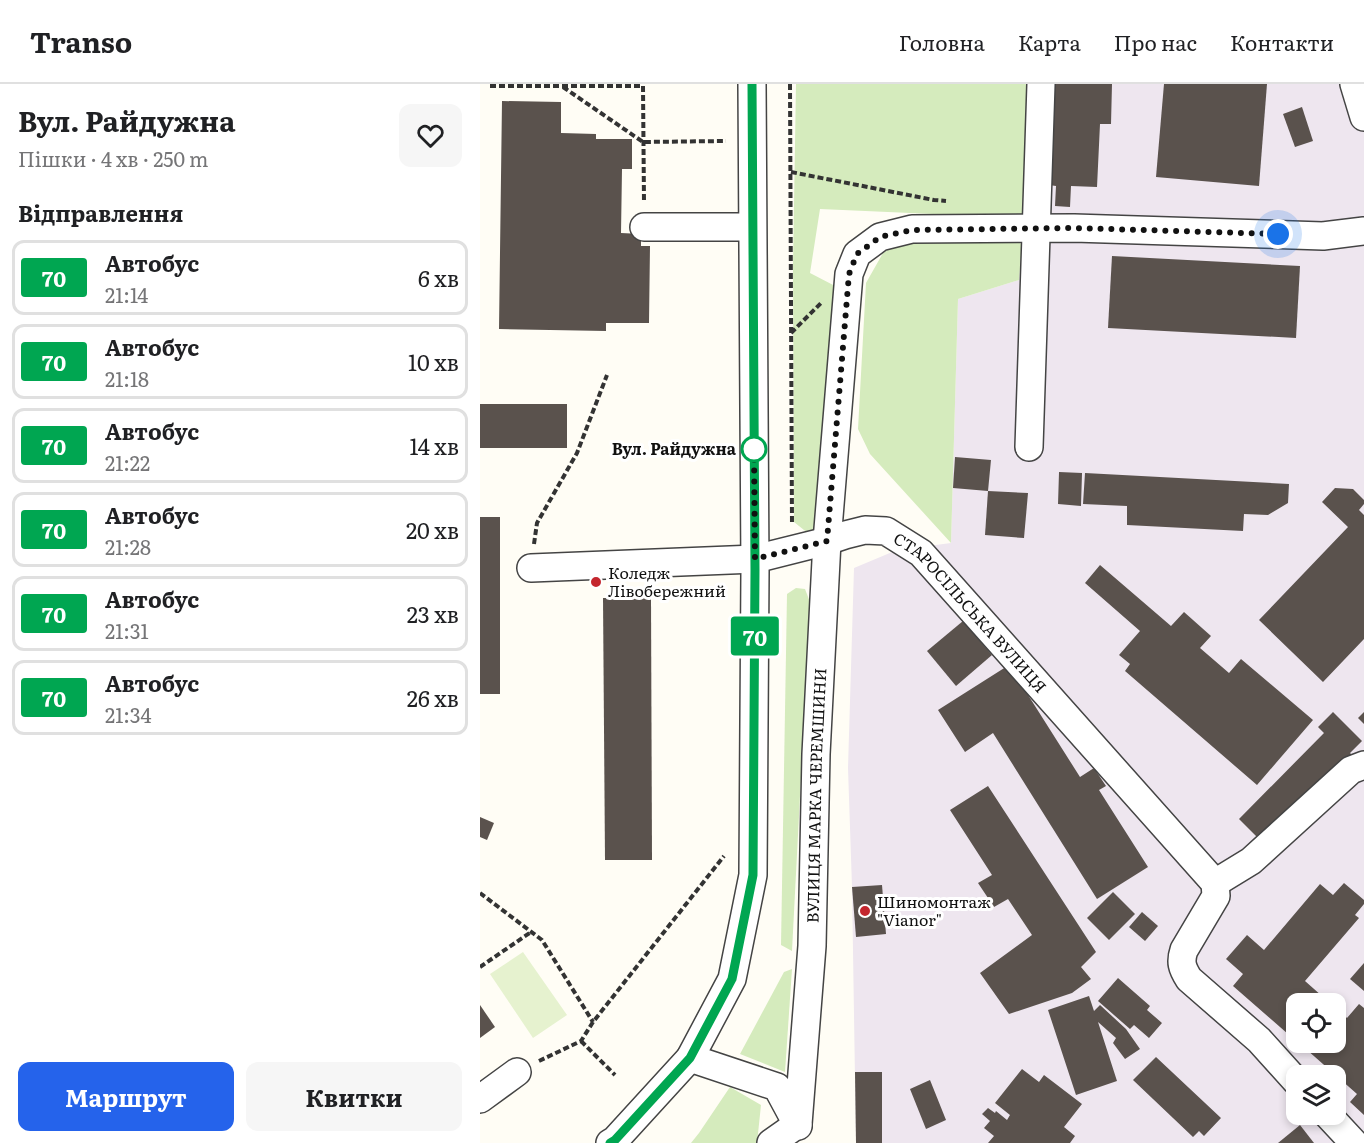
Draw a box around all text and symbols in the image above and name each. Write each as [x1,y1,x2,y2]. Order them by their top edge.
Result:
text: Transo [30,20,132,62]
text: Головна [899,26,985,57]
text: Карта [1018,26,1081,57]
text: Про нас [1114,26,1197,57]
text: Контакти [1230,26,1334,57]
text: Вул. Райдужна [18,99,235,141]
button: heart [399,104,462,167]
text: Пішки · 4 хв · 250 m [18,143,208,173]
text: Відправлення [18,196,183,229]
your location [1263,219,1293,249]
text: Автобус [105,246,199,279]
text: 6 хв [418,261,459,294]
text: 70 [42,262,66,293]
text: 21:14 [105,279,148,309]
text: Автобус [105,330,199,363]
text: 10 хв [408,345,459,378]
text: 70 [42,346,66,377]
text: 21:18 [105,363,149,393]
text: Автобус [105,414,199,447]
text: 14 хв [410,429,459,462]
text: 70 [42,430,66,461]
place label: Вул. Райдужна [612,436,737,460]
marker: Вул. Райдужна [741,436,767,462]
text: 21:22 [105,447,150,477]
text: Автобус [105,498,199,531]
text: 20 хв [406,513,459,546]
text: 70 [42,514,66,545]
street label: СТАРОСІЛЬСЬКА ВУЛИЦЯ [889,526,1053,698]
text: 21:28 [105,531,151,561]
place label: Коледж Лівобережний [608,560,726,602]
marker: Коледж Лівобережний [589,575,603,589]
text: Автобус [105,582,199,615]
text: 23 хв [407,597,459,630]
text: 70 [42,598,66,629]
text: 21:31 [105,615,149,645]
line badge: 70 [728,616,782,656]
text: 70 [743,621,767,652]
text: Автобус [105,666,199,699]
street label: ВУЛИЦЯ МАРКА ЧЕРЕМШИНИ [799,667,831,923]
text: 26 хв [407,681,459,714]
text: 70 [42,682,66,713]
text: 21:34 [105,699,152,729]
place label: Шиномонтаж "Vianor" [877,889,991,931]
marker: Шиномонтаж "Vianor" [858,904,872,918]
map controls [1286,993,1346,1125]
button: locate [1286,993,1346,1053]
button: Маршрут [18,1062,234,1131]
button: Квитки [246,1062,462,1131]
button: layers [1286,1065,1346,1125]

